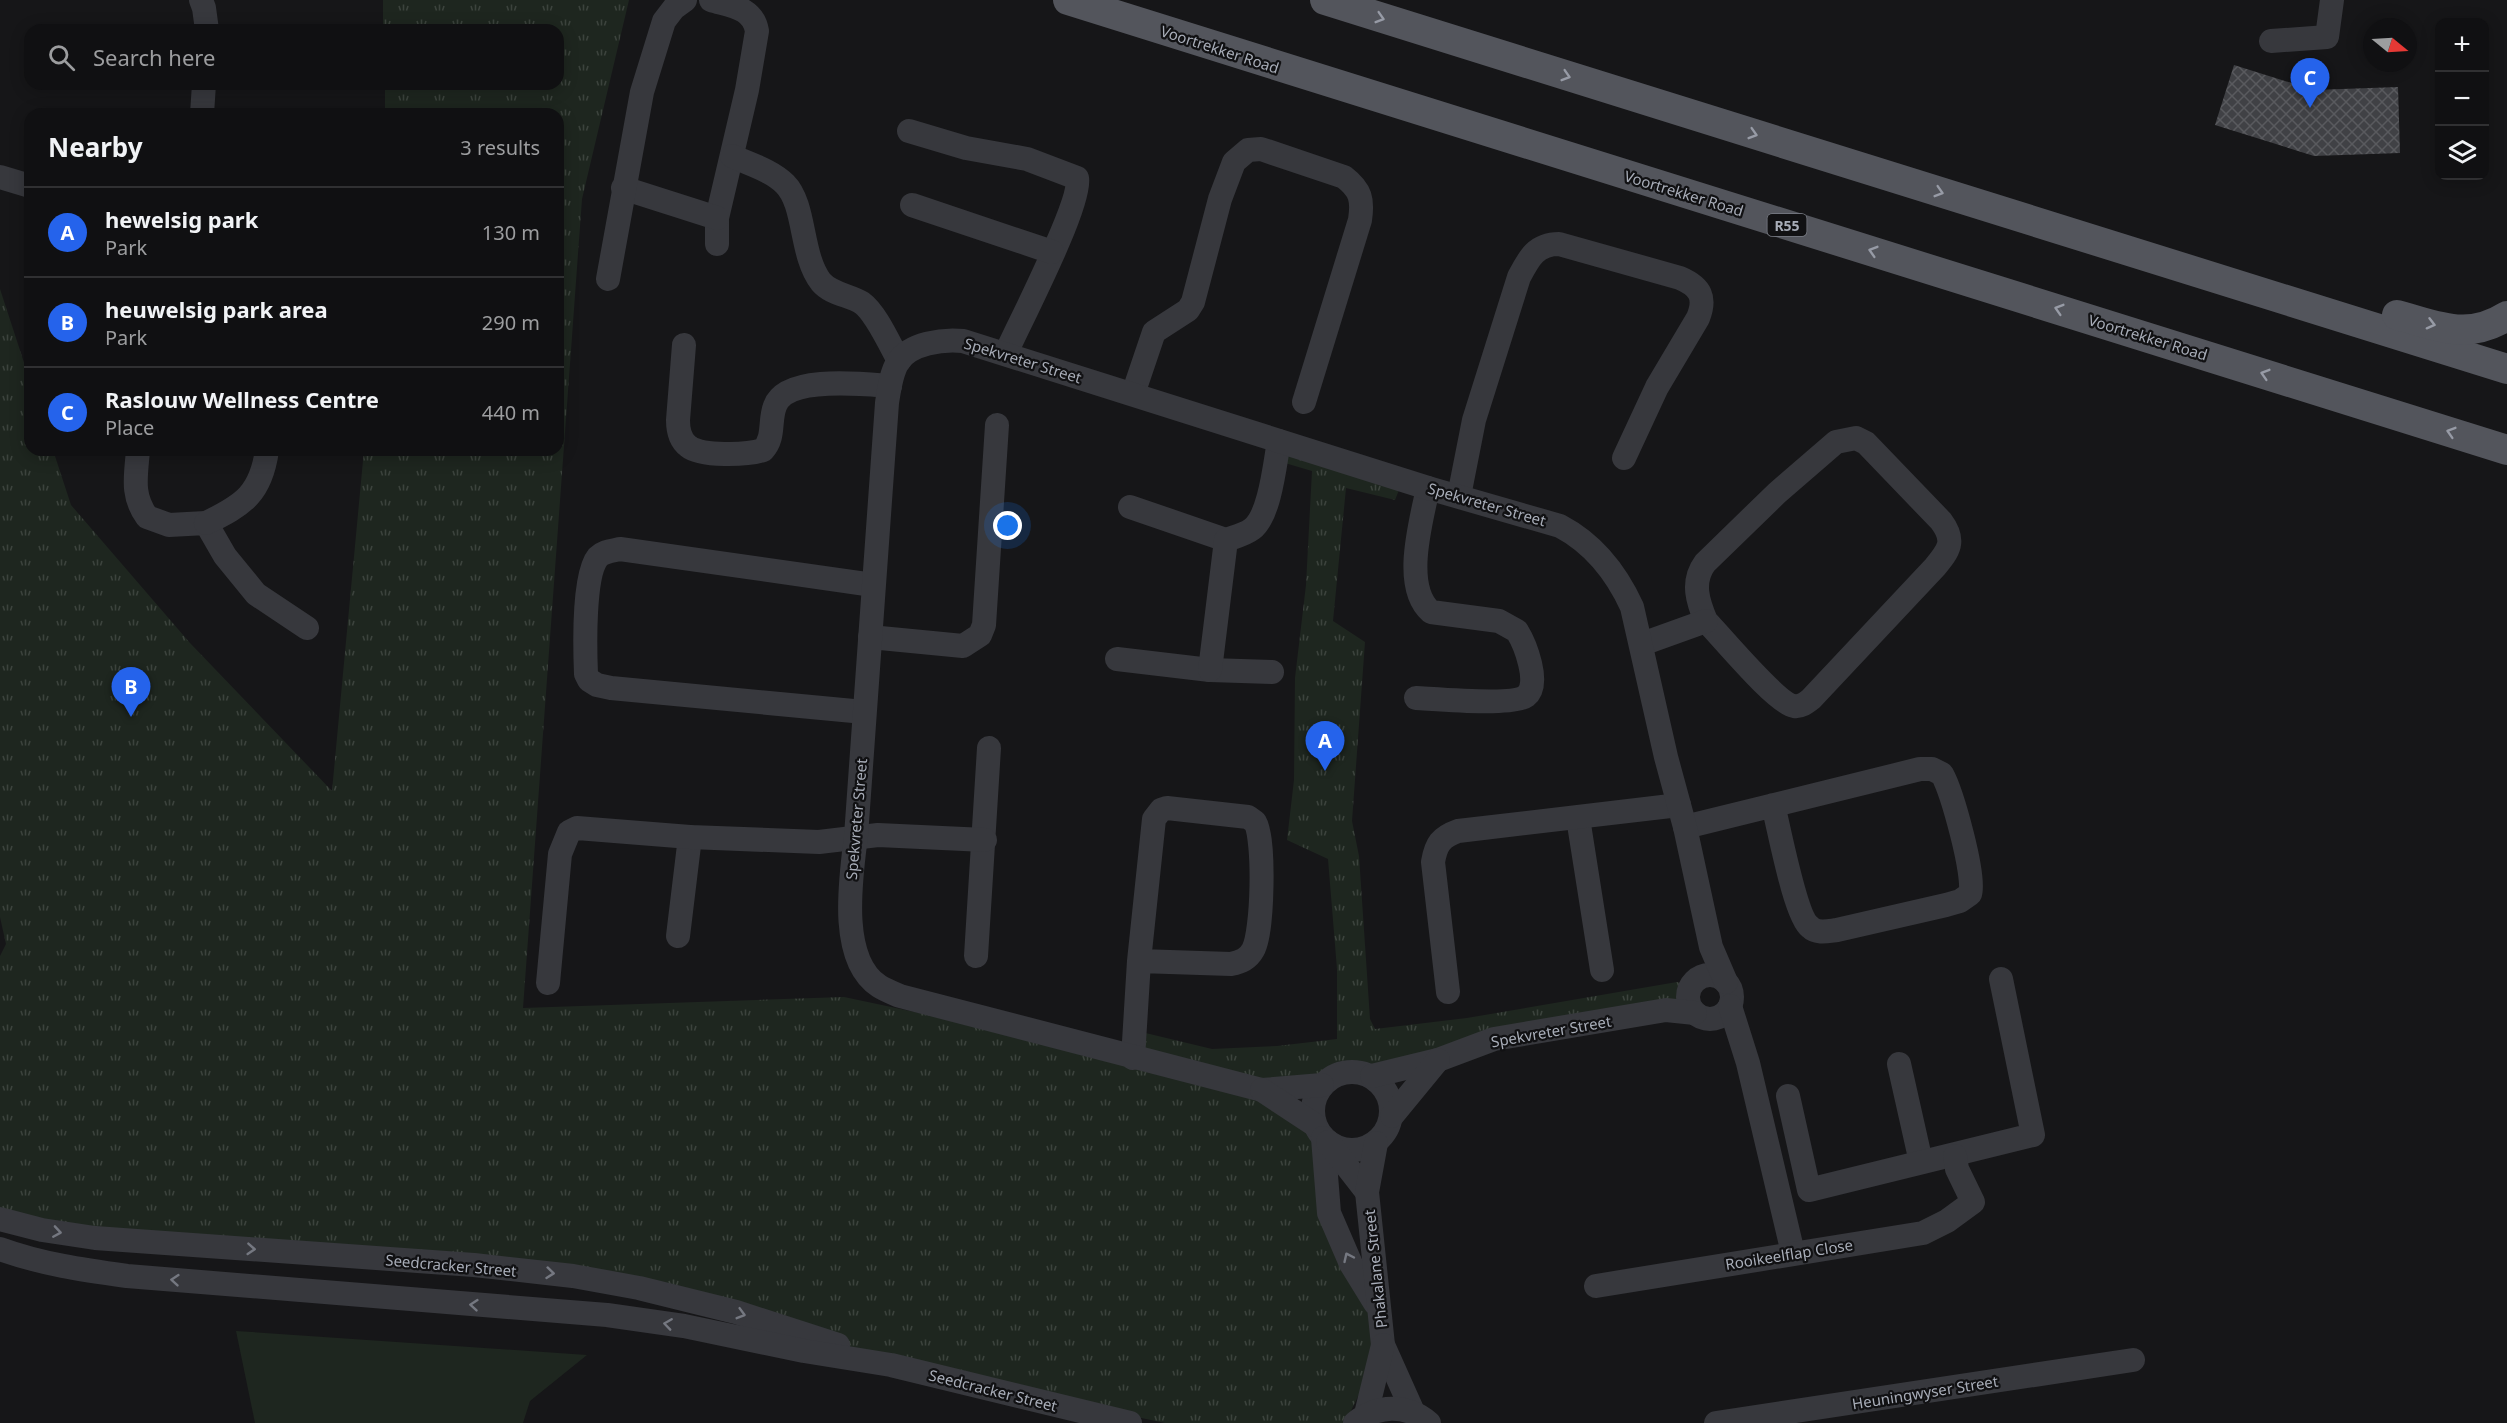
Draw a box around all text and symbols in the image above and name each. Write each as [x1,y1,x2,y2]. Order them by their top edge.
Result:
one-way arrow [1375,10,1385,23]
north arrow [2363,18,2417,72]
map controls [2435,18,2489,180]
button: + [2435,18,2489,72]
street label: Voortrekker Road [1158,20,1282,78]
search box [24,24,564,90]
icon: search [45,41,78,74]
text: Search here [93,42,215,72]
pin: C [2290,58,2330,108]
one-way arrow [1561,69,1571,81]
button: − [2435,72,2489,126]
button: layers [2435,126,2489,180]
one-way arrow [1747,127,1758,139]
text: Nearby [48,129,143,165]
text: 3 results [460,134,540,161]
street label: Voortrekker Road [1622,165,1746,221]
one-way arrow [1933,185,1944,197]
text: hewelsig park [105,204,258,234]
road number: R55 [1768,214,1806,236]
text: A [61,219,74,246]
text: 130 m [482,219,540,246]
text: Park [105,234,147,261]
one-way arrow [1868,246,1879,259]
text: heuwelsig park area [105,294,328,324]
one-way arrow [2054,304,2065,317]
text: B [61,309,74,336]
text: 290 m [482,309,540,336]
street label: Voortrekker Road [2086,309,2210,365]
one-way arrow [2425,316,2435,329]
text: Park [105,324,147,351]
street label: Spekvreter Street [962,333,1085,388]
one-way arrow [2260,369,2271,381]
text: Raslouw Wellness Centre [105,384,379,414]
text: C [61,399,74,426]
text: 440 m [482,399,540,426]
text: Place [105,414,154,441]
one-way arrow [2446,427,2457,439]
street label: Spekvreter Street [1426,478,1549,531]
your location [993,511,1022,540]
pin: B [112,668,150,717]
pin: A [1306,722,1344,771]
street label: Spekvreter Street [841,757,871,881]
street label: Spekvreter Street [1489,1010,1613,1051]
street label: Phakalane Street [1359,1208,1391,1329]
one-way arrow [52,1225,62,1237]
street label: Rooikeelflap Close [1724,1234,1854,1274]
one-way arrow [247,1242,256,1255]
street label: Seedcracker Street [385,1249,518,1281]
one-way arrow [1344,1253,1356,1264]
one-way arrow [546,1267,555,1279]
one-way arrow [171,1274,180,1287]
one-way arrow [470,1299,479,1312]
one-way arrow [735,1307,745,1319]
one-way arrow [664,1318,673,1330]
street label: Seedcracker Street [927,1364,1060,1416]
street label: Heuningwyser Street [1851,1370,2000,1413]

